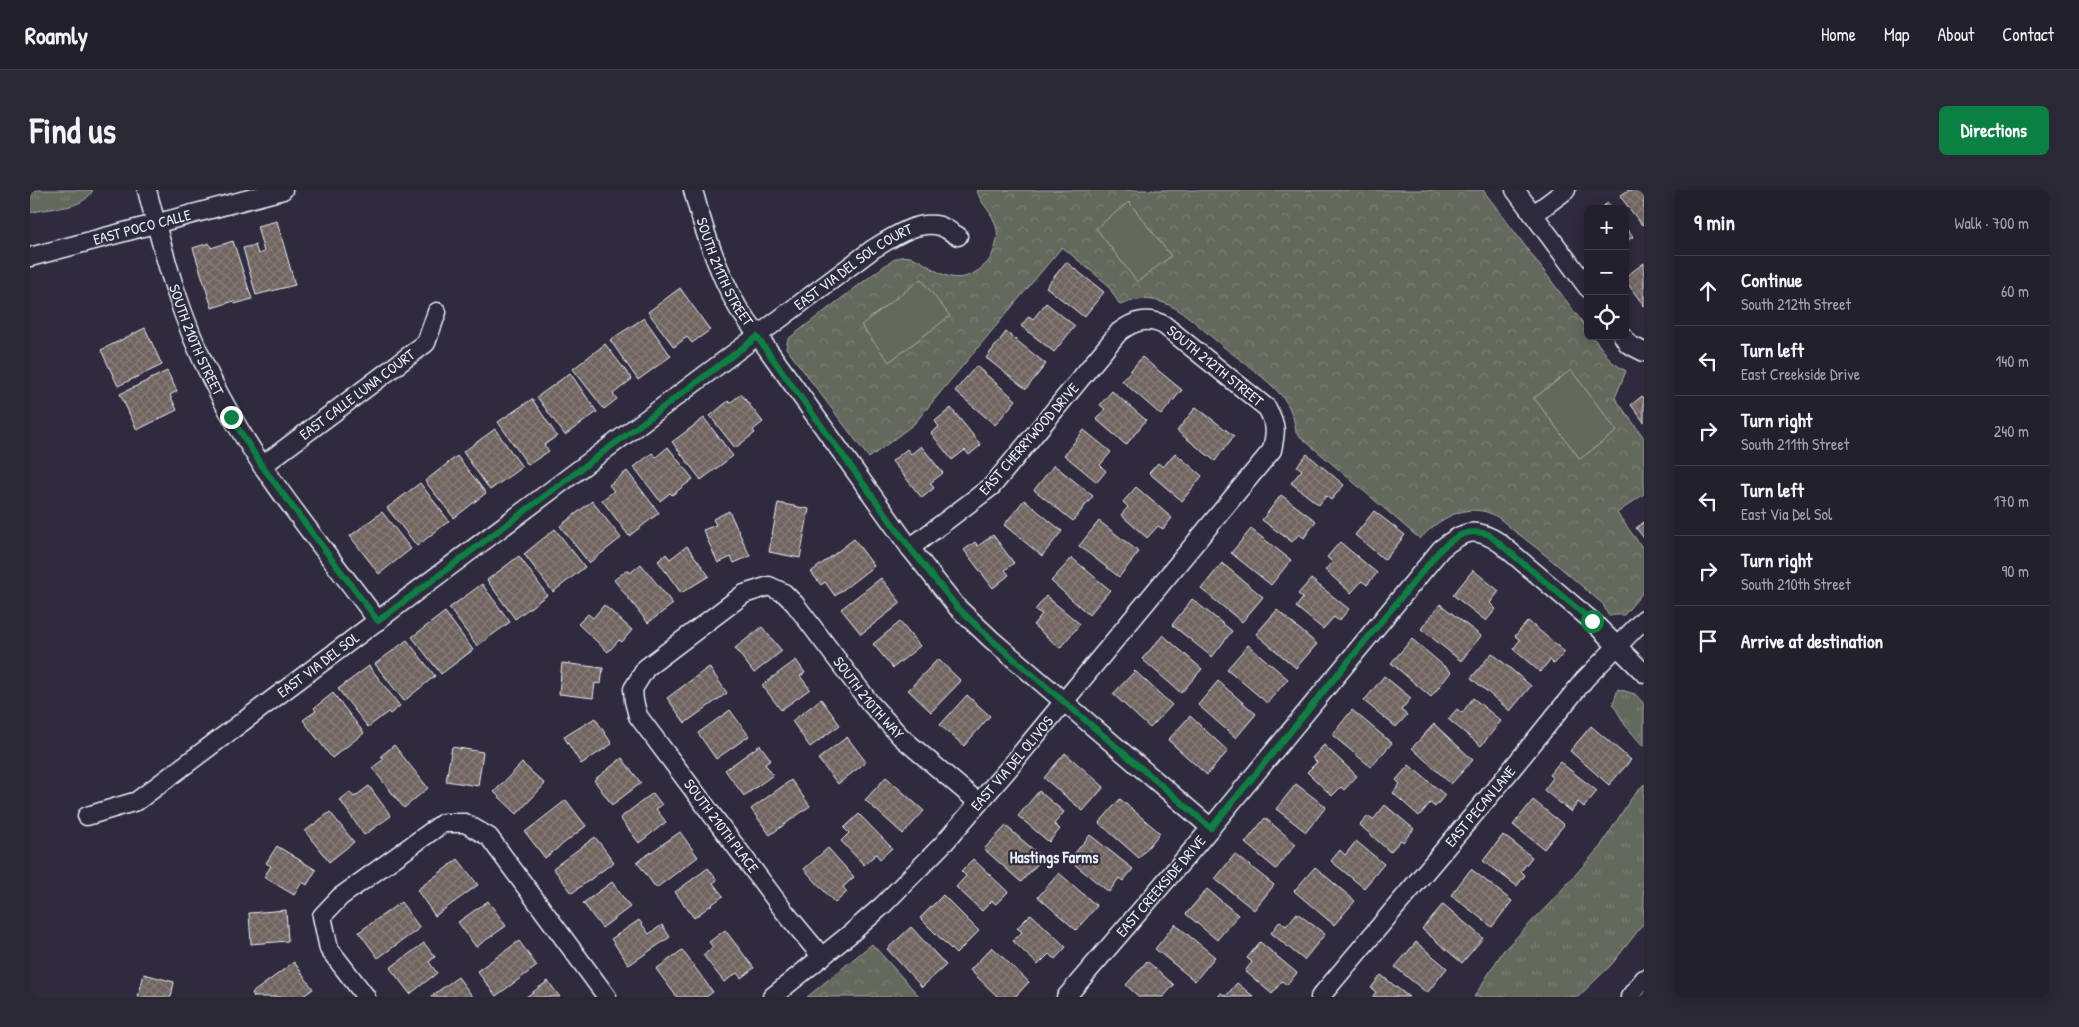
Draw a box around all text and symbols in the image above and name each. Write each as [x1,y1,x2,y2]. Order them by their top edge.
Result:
text: Roamly [25,19,88,51]
text: Home [1821,22,1856,47]
text: Map [1884,22,1909,47]
text: About [1937,22,1974,47]
text: Contact [2002,22,2054,47]
button: Directions [1939,106,2049,155]
text: Find us [30,107,116,154]
street label: EAST POCO CALLE [91,204,194,250]
map controls [1584,205,1629,340]
button: + [1584,205,1629,250]
text: 9 min [1694,208,1735,237]
text: Walk · 700 m [1955,212,2029,234]
street label: SOUTH 211TH STREET [691,215,759,331]
street label: EAST VIA DEL SOL COURT [789,218,916,315]
button: − [1584,250,1629,295]
text: Continue [1741,267,1802,293]
icon: ahead [1694,277,1722,305]
text: 60 m [2001,280,2029,302]
street label: SOUTH 210TH STREET [164,282,230,400]
text: South 212th Street [1741,293,1851,315]
button: locate [1584,295,1629,340]
street label: SOUTH 212TH STREET [1162,320,1269,412]
text: Turn left [1741,337,1804,363]
street label: EAST CALLE LUNA COURT [295,343,420,444]
icon: left [1694,347,1722,375]
text: 140 m [1995,350,2029,372]
text: East Creekside Drive [1741,363,1860,385]
street label: EAST CHERRYWOOD DRIVE [974,378,1084,499]
route end [220,406,243,429]
text: Turn right [1741,407,1812,433]
icon: right [1694,417,1722,445]
text: 240 m [1994,420,2029,442]
text: South 211th Street [1741,433,1849,455]
text: Turn left [1741,477,1804,503]
icon: left [1694,487,1722,515]
text: 170 m [1994,490,2029,512]
text: East Via Del Sol [1741,503,1832,525]
text: Turn right [1741,547,1812,573]
icon: right [1694,557,1722,585]
text: 90 m [2001,560,2029,582]
text: South 210th Street [1741,573,1851,595]
route start [1581,610,1604,633]
street label: EAST VIA DEL SOL [273,627,364,702]
icon: arrive [1694,627,1722,655]
text: Arrive at destination [1741,628,1883,654]
street label: SOUTH 210TH WAY [829,652,909,744]
street label: EAST VIA DEL OLIVOS [966,711,1058,815]
street label: EAST PECAN LANE [1440,761,1520,851]
street label: SOUTH 210TH PLACE [679,774,764,877]
street label: EAST CREEKSIDE DRIVE [1111,830,1211,941]
district label: Hastings Farms [1010,846,1099,869]

